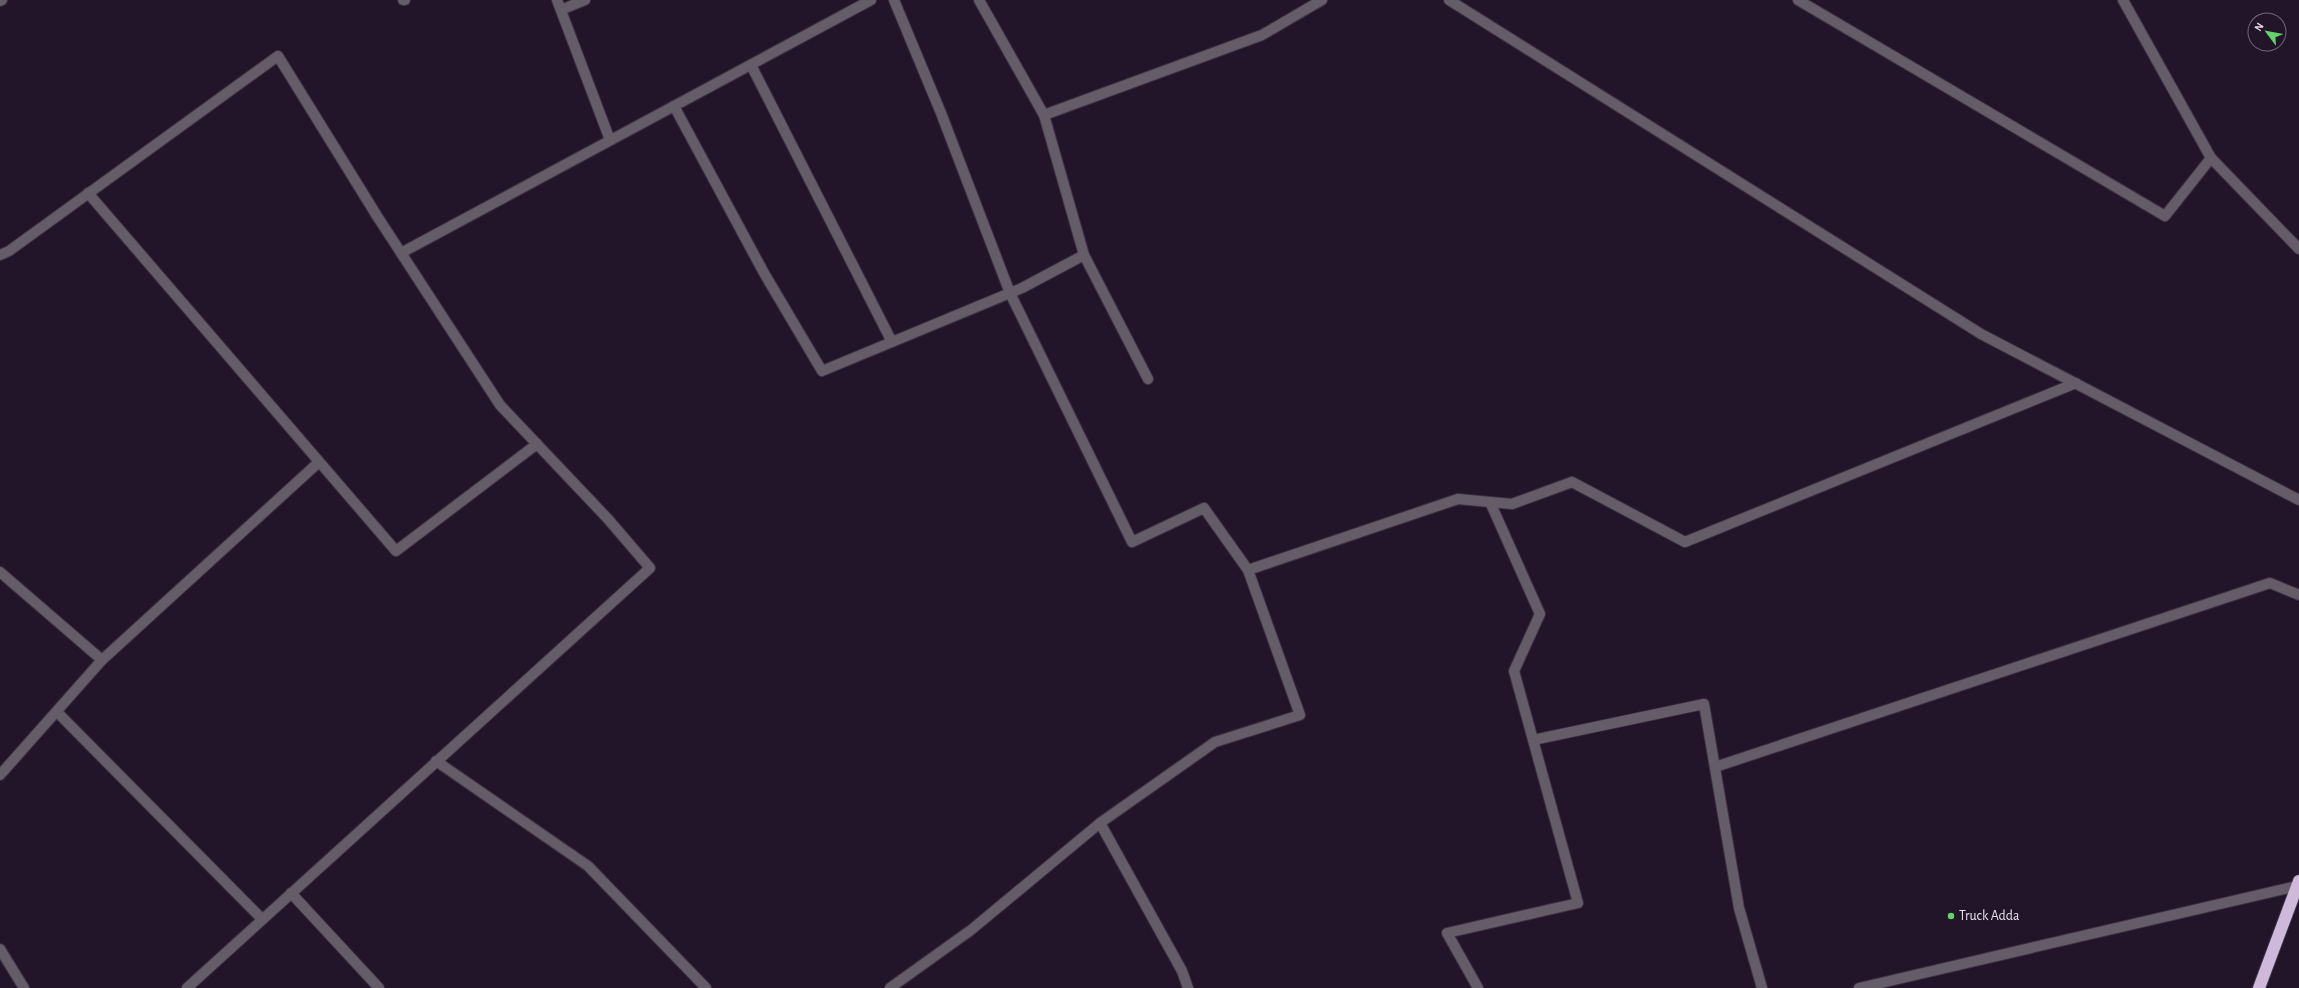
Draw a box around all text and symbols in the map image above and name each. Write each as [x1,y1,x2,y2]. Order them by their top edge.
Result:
north arrow [2247,12,2287,52]
text: N [2252,21,2266,33]
place label: Truck Adda [1959,909,2020,923]
marker: Truck Adda [1946,911,1956,921]

